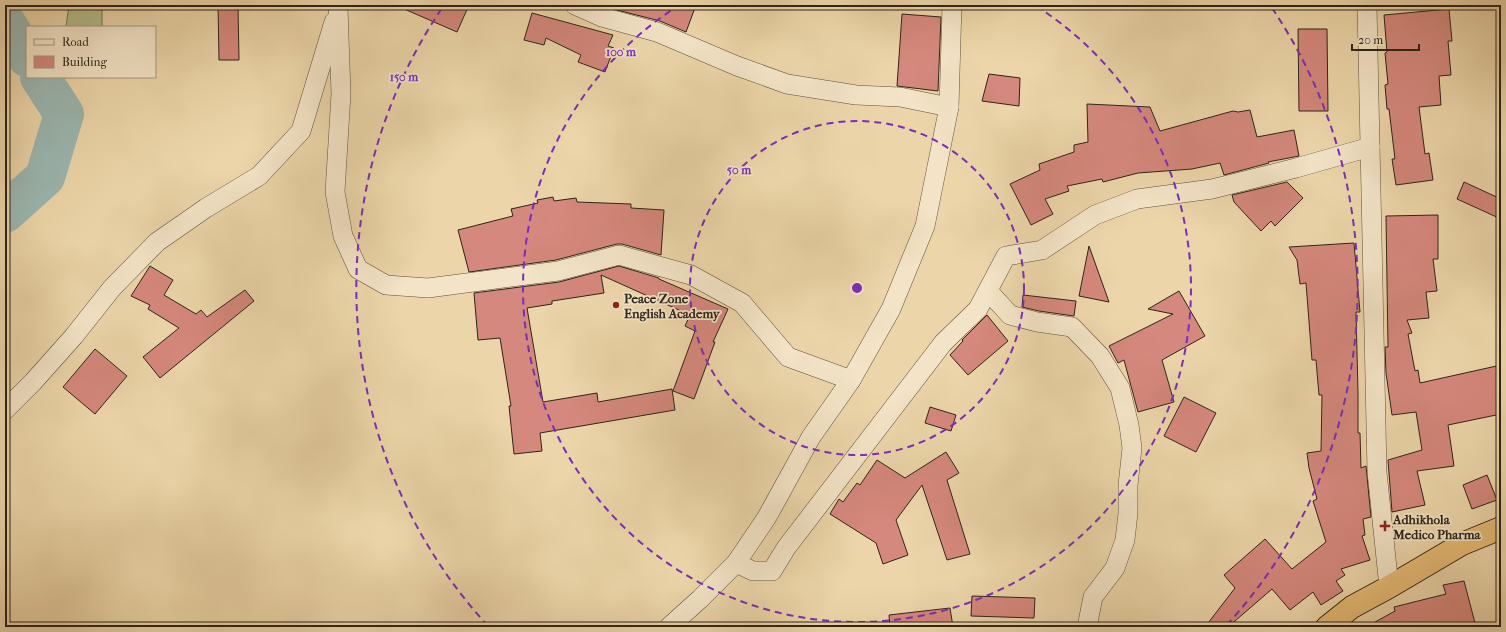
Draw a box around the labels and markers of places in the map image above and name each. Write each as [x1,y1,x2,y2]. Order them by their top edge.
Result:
centre of rings [850,281,864,295]
place label: Peace Zone English Academy [624,291,721,322]
marker: Peace Zone English Academy [611,300,621,310]
place label: Adhikhola Medico Pharma [1392,512,1482,542]
marker: Adhikhola Medico Pharma [1380,521,1390,531]

